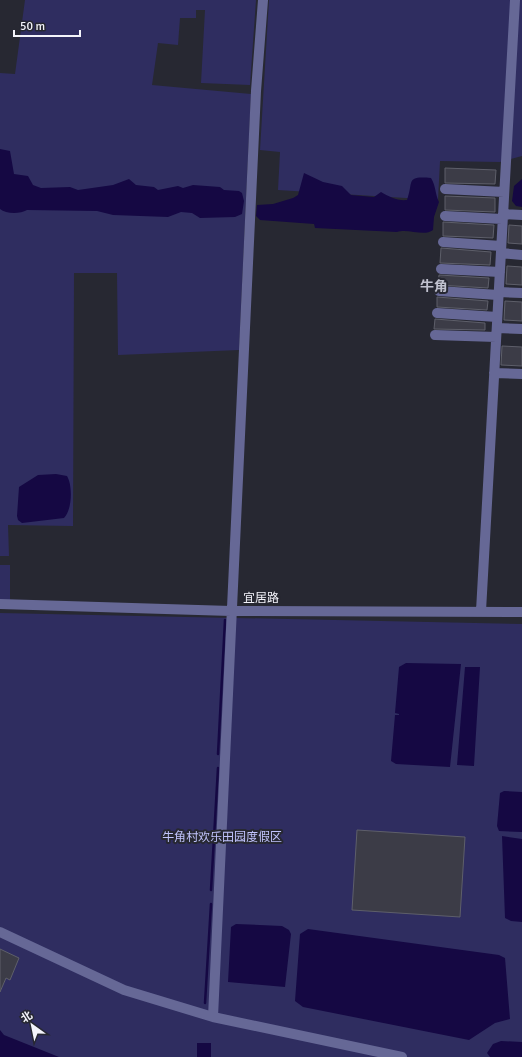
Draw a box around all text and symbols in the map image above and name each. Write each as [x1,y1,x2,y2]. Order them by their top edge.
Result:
scale bar [14,12,80,38]
text: 50 m [20,19,45,34]
district label: 牛角 [420,278,448,295]
street label: 宜居路 [243,591,279,606]
park label: 牛角村欢乐田园度假区 [162,830,282,845]
north arrow [12,1005,52,1045]
text: 北 [19,1009,35,1025]

